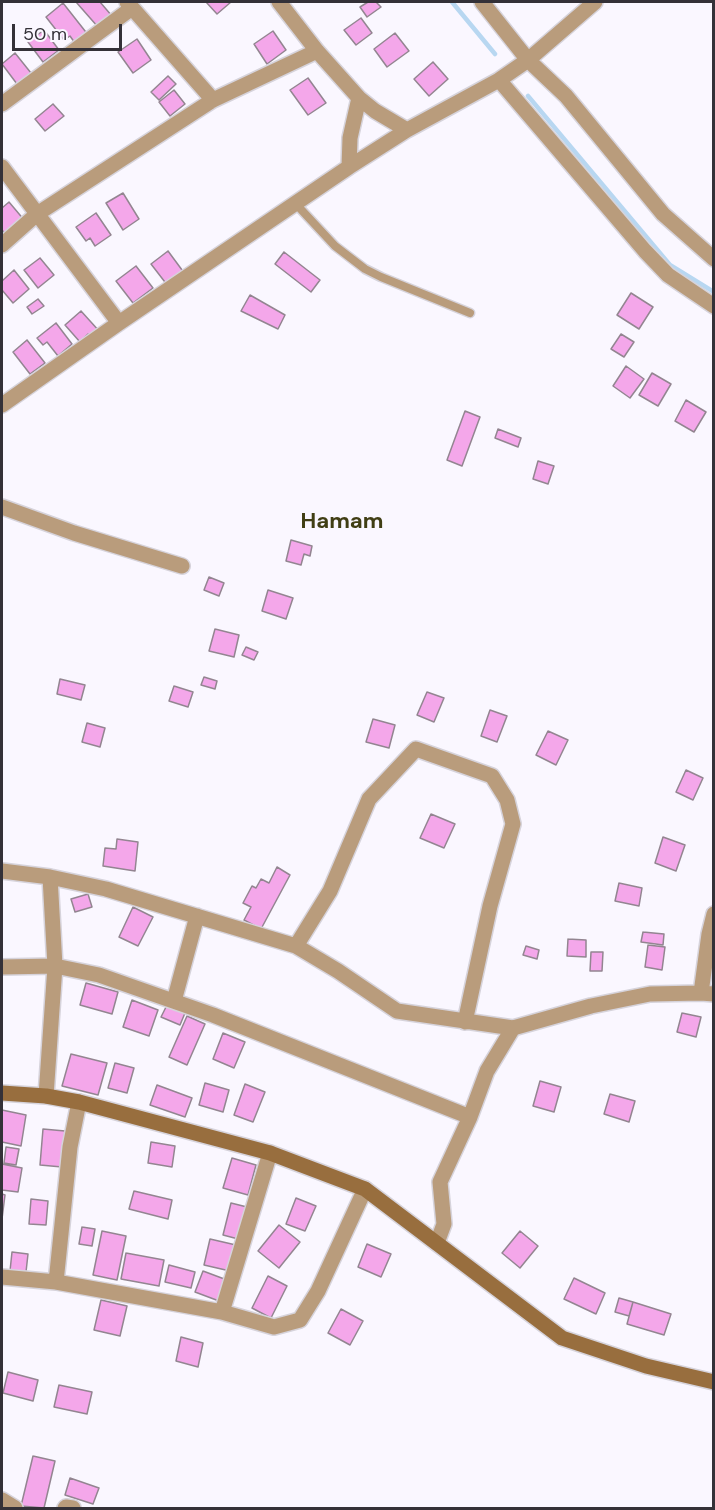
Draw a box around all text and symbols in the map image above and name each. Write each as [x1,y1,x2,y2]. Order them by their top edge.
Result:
scale bar [15,12,124,50]
text: 50 m [23,22,67,46]
district label: Hamam [301,509,383,535]

